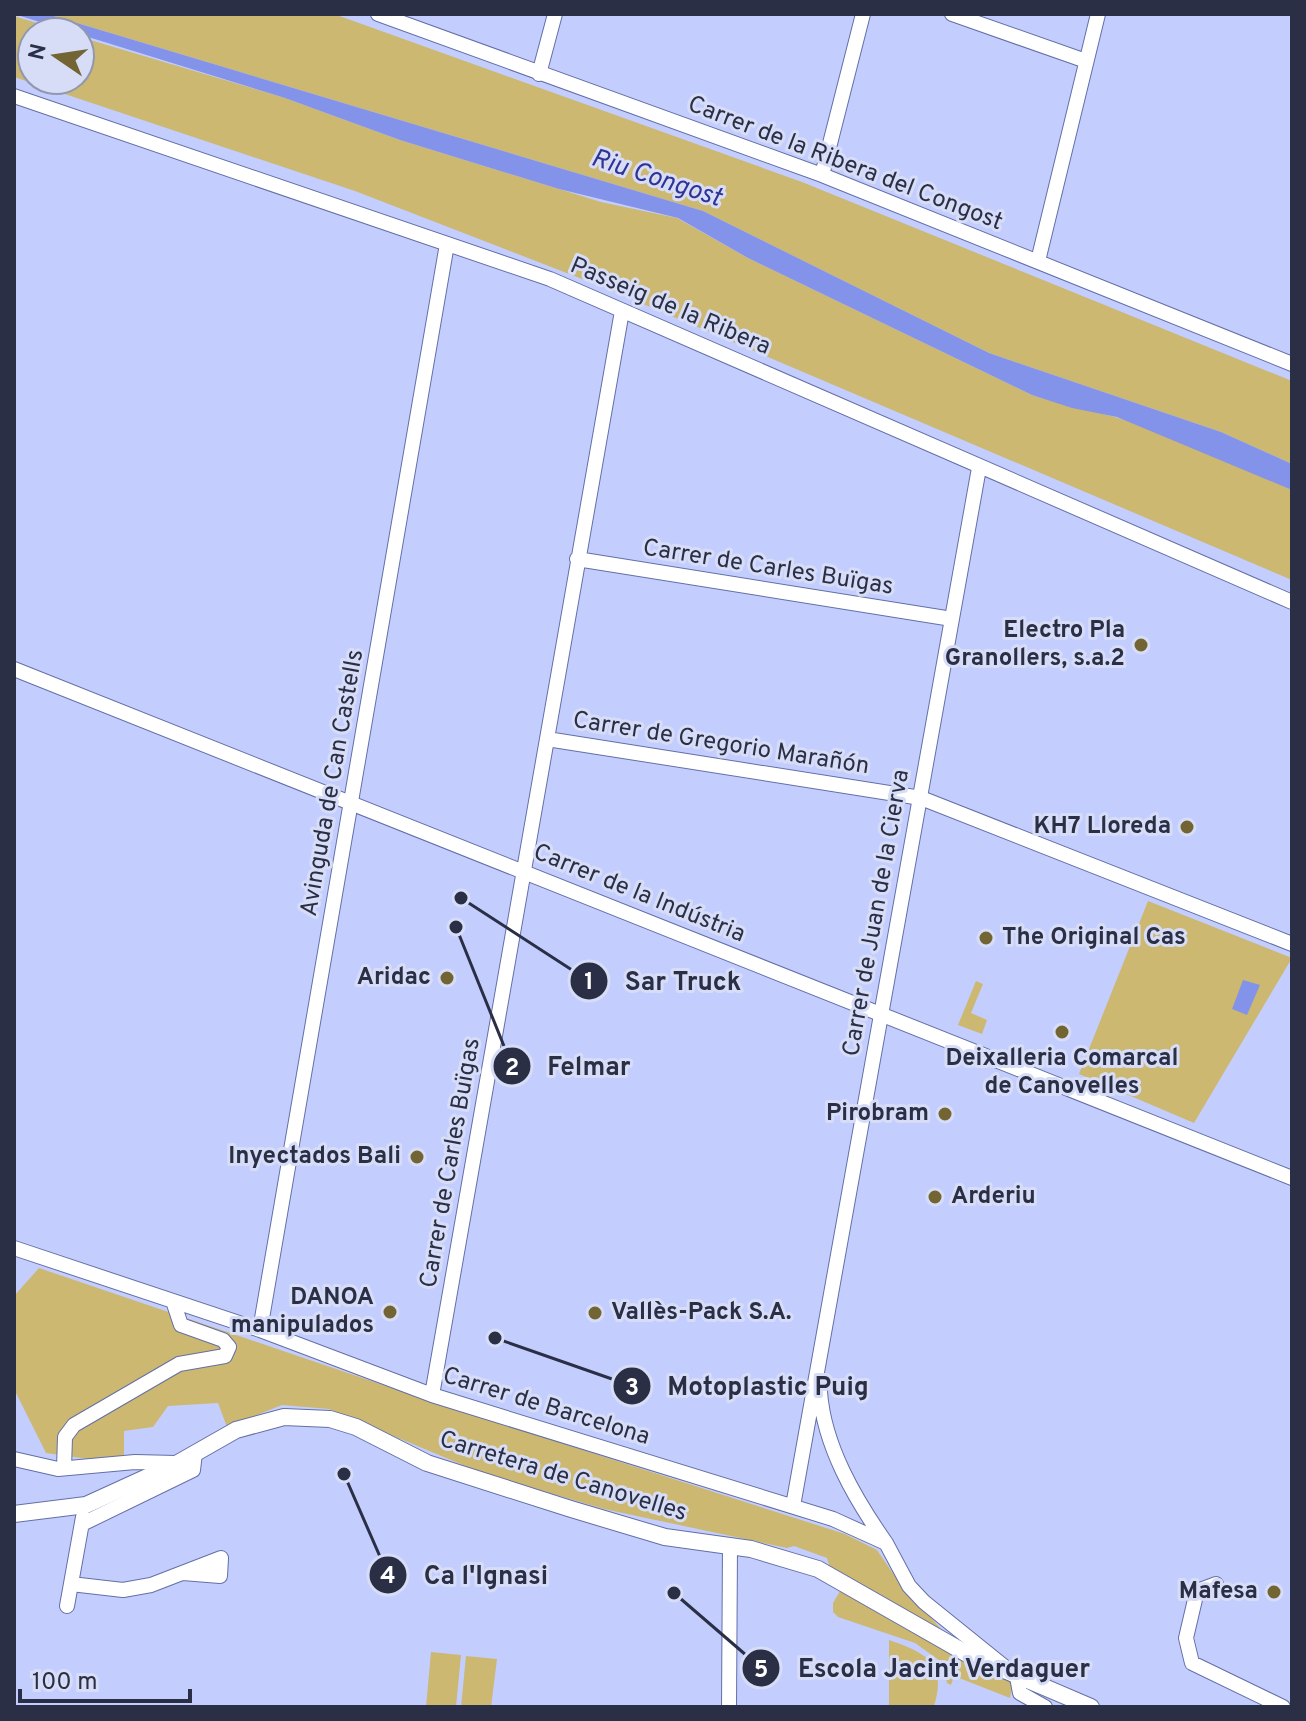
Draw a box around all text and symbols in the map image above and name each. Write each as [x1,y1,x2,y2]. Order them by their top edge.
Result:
north arrow [16,16,96,96]
text: N [24,41,54,63]
street label: Carrer de la Ribera del Congost [683,90,1007,238]
water label: Riu Congost [587,142,727,216]
street label: Passeig de la Ribera [565,251,775,363]
street label: Carrer de Carles Buïgas [641,533,895,603]
place label: Electro Pla Granollers, s.a.2 [945,616,1125,674]
marker: Electro Pla Granollers, s.a.2 [1132,636,1150,654]
street label: Avinguda de Can Castells [295,647,371,919]
street label: Carrer de Gregorio Marañón [571,706,871,782]
street label: Carrer de Juan de la Cierva [837,767,917,1059]
place label: KH7 Lloreda [1034,812,1171,842]
marker: KH7 Lloreda [1178,818,1196,836]
street label: Carrer de la Indústria [529,838,749,950]
place label: The Original Cas [1002,923,1186,953]
marker: The Original Cas [977,929,995,947]
callout: Sar Truck [569,956,758,1006]
place label: Aridac [357,963,431,993]
text: Sar Truck [625,967,741,1000]
text: 1 [584,968,594,998]
marker: Aridac [438,969,456,987]
marker: Deixalleria Comarcal de Canovelles [1053,1023,1071,1041]
street label: Carrer de Carles Buïgas [414,1036,488,1290]
callout: Felmar [492,1041,647,1091]
place label: Deixalleria Comarcal de Canovelles [946,1044,1178,1102]
text: Felmar [547,1052,631,1085]
text: 2 [505,1054,519,1084]
place label: Pirobram [826,1099,929,1129]
marker: Pirobram [936,1105,954,1123]
place label: Inyectados Bali [228,1142,401,1172]
marker: Inyectados Bali [408,1148,426,1166]
place label: Arderiu [951,1182,1036,1212]
marker: Arderiu [926,1188,944,1206]
place label: DANOA manipulados [231,1283,374,1341]
place label: Vallès-Pack S.A. [611,1298,792,1328]
marker: DANOA manipulados [381,1303,399,1321]
marker: Vallès-Pack S.A. [586,1304,604,1322]
street label: Carrer de Barcelona [439,1361,653,1453]
callout: Motoplastic Puig [612,1361,885,1411]
text: Motoplastic Puig [667,1372,869,1405]
text: 3 [625,1374,639,1404]
street label: Carretera de Canovelles [436,1425,690,1529]
callout: Ca l'Ignasi [368,1550,564,1600]
text: Ca l'Ignasi [424,1561,548,1594]
text: 4 [380,1562,396,1592]
place label: Mafesa [1179,1577,1258,1607]
marker: Mafesa [1265,1583,1283,1601]
callout: Escola Jacint Verdaguer [741,1643,1106,1693]
scale bar [20,1653,190,1703]
text: Escola Jacint Verdaguer [798,1654,1090,1687]
text: 5 [754,1656,768,1686]
text: 100 m [32,1668,98,1698]

